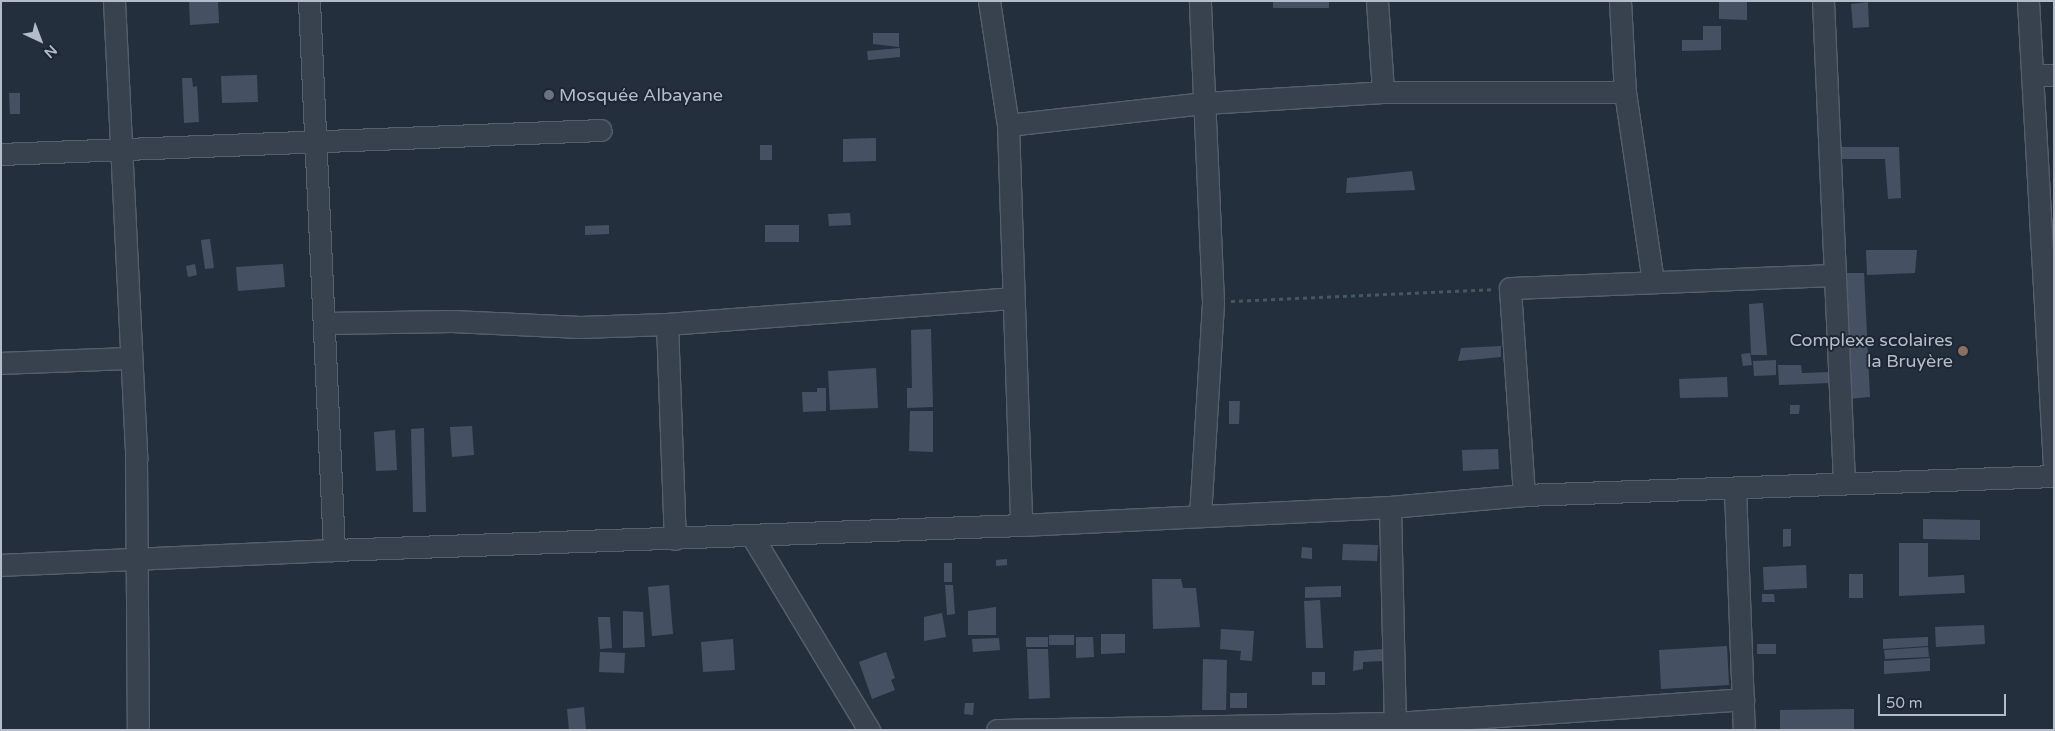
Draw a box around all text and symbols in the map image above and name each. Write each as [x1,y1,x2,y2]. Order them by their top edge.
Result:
north arrow [15,15,65,65]
text: N [41,41,60,61]
place label: Mosquée Albayane [559,84,723,106]
marker: Mosquée Albayane [543,89,555,101]
place label: Complexe scolaires la Bruyère [1789,330,1953,372]
marker: Complexe scolaires la Bruyère [1957,345,1969,357]
scale bar [1880,684,2008,716]
text: 50 m [1886,694,1923,712]

